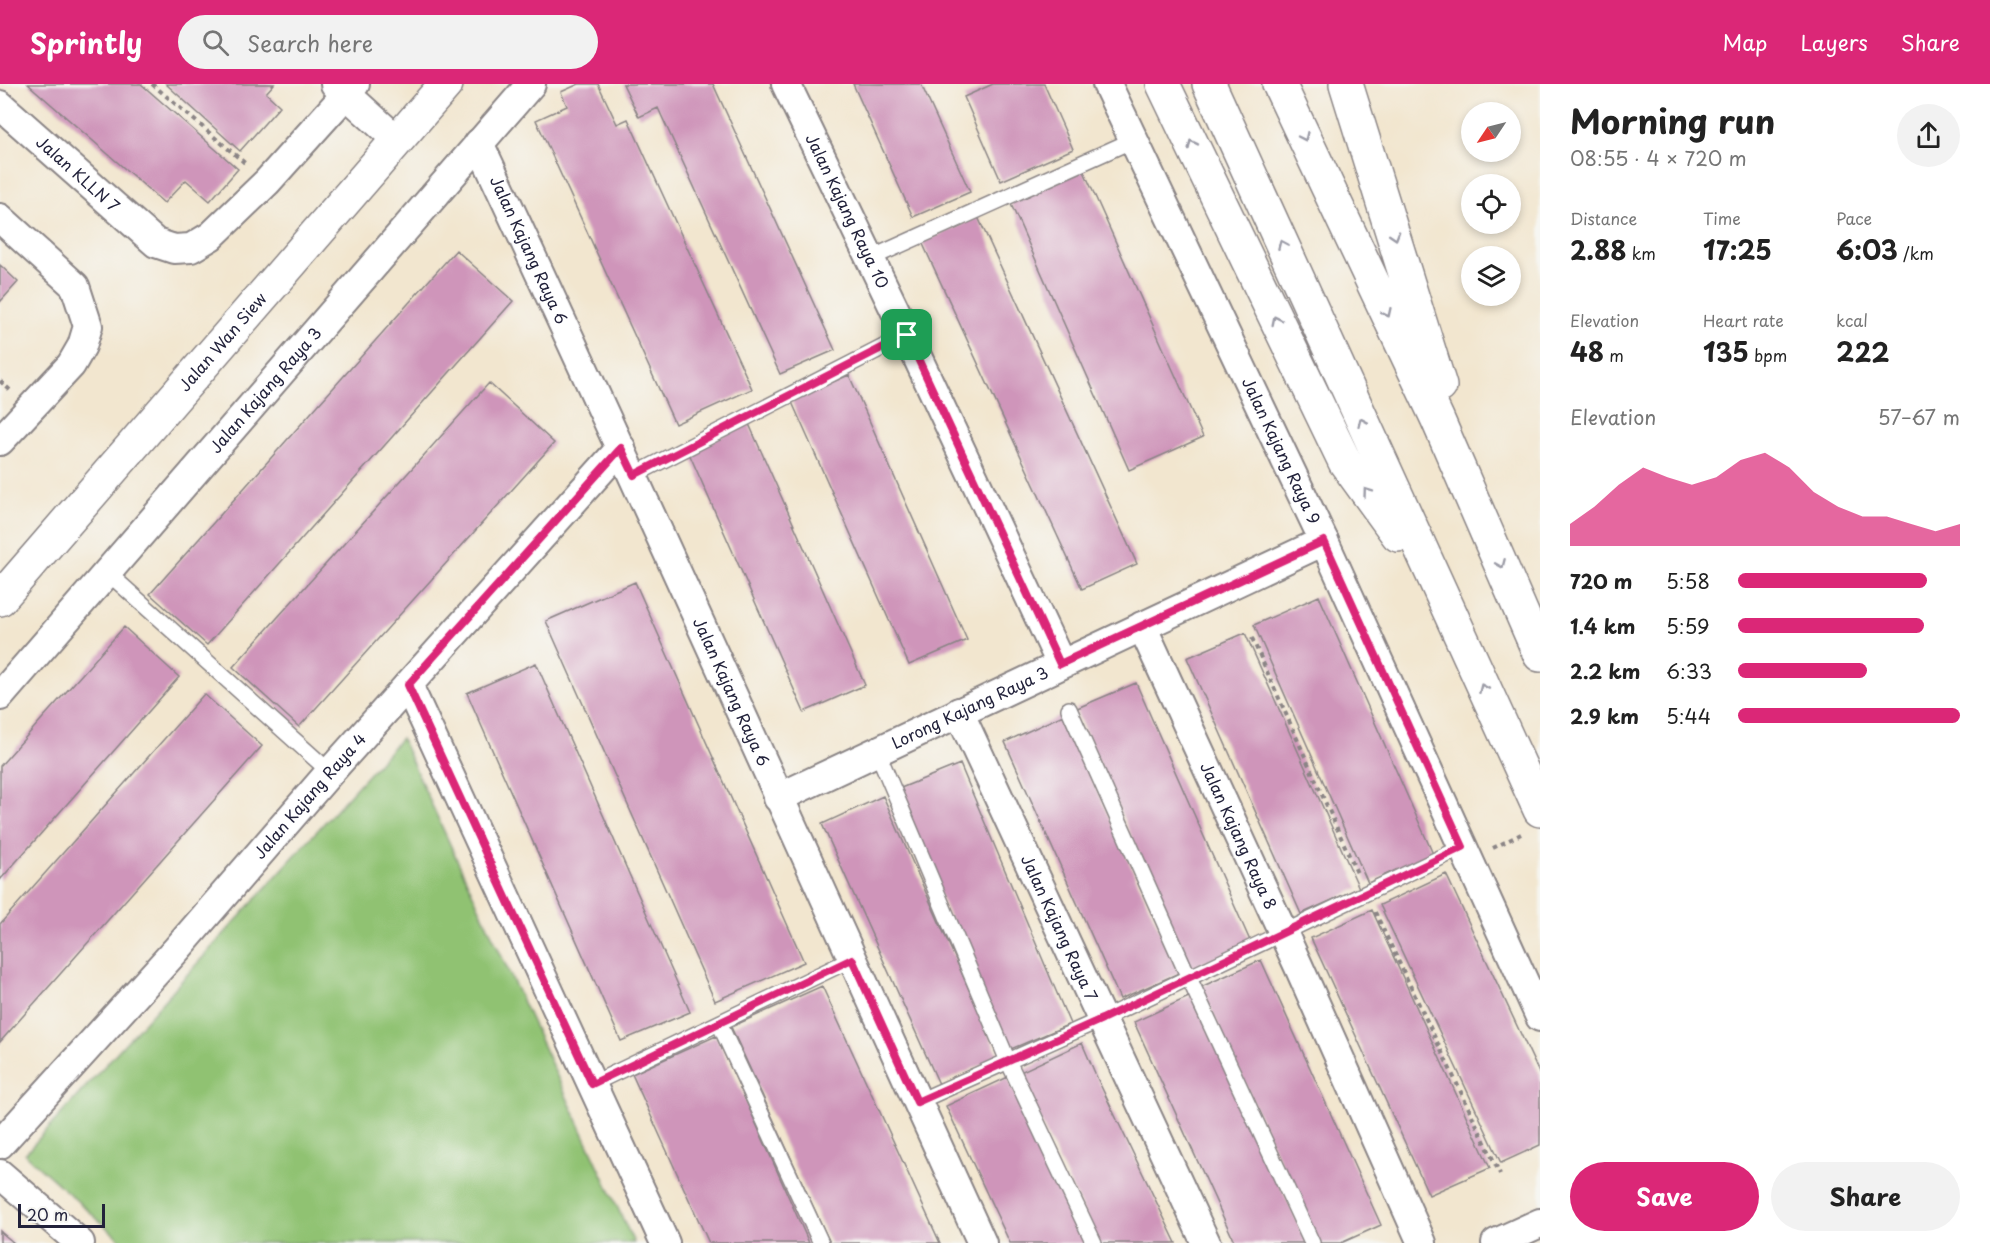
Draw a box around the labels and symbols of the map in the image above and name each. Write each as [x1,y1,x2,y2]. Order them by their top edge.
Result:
north arrow [1461,102,1521,162]
street label: Jalan KLLN 7 [31,129,126,217]
street label: Jalan Kajang Raya 10 [801,129,896,292]
one-way arrow [1297,130,1309,141]
one-way arrow [1187,139,1199,150]
street label: Jalan Kajang Raya 6 [485,171,575,328]
one-way arrow [1388,230,1400,241]
one-way arrow [1277,240,1289,251]
street label: Jalan Wan Siew [172,286,272,396]
one-way arrow [1380,307,1392,318]
pin [881,309,932,360]
one-way arrow [1272,315,1284,326]
street label: Jalan Kajang Raya 3 [203,321,326,458]
street label: Jalan Kajang Raya 9 [1237,373,1327,528]
one-way arrow [1358,417,1370,428]
one-way arrow [1363,487,1374,498]
one-way arrow [1494,558,1506,569]
street label: Jalan Kajang Raya 6 [688,613,777,770]
street label: Lorong Kajang Raya 3 [887,660,1052,754]
one-way arrow [1479,684,1491,695]
street label: Jalan Kajang Raya 4 [247,727,371,864]
street label: Jalan Kajang Raya 8 [1195,758,1284,913]
street label: Jalan Kajang Raya 7 [1016,850,1105,1004]
scale bar [18,1201,105,1228]

